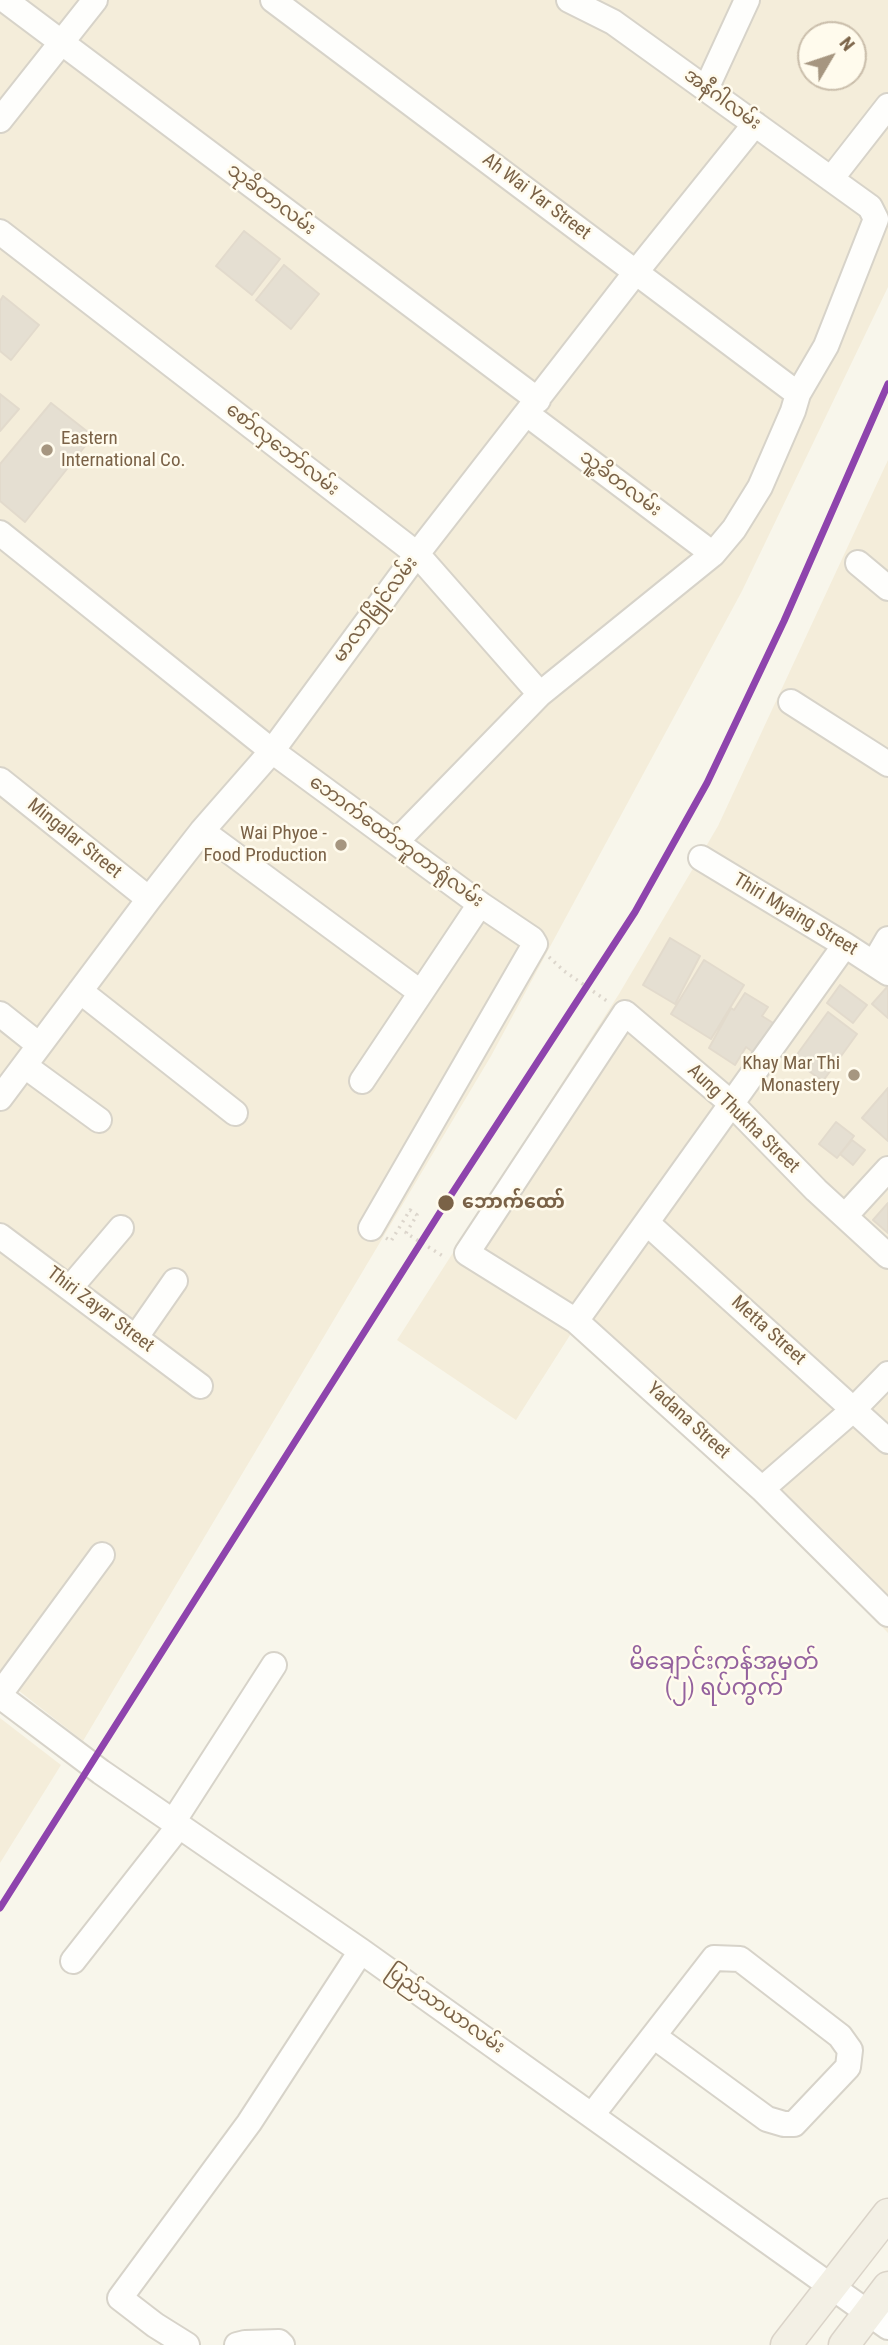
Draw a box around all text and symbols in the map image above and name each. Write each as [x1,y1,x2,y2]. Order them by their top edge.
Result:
north arrow [797,21,867,91]
text: N [835,32,860,55]
street label: အနီဂါလမ်း [679,64,765,136]
street label: Ah Wai Yar Street [477,149,595,245]
street label: သုခိတာလမ်း [222,159,320,241]
street label: စော်လှဘော်လမ်း [221,399,343,501]
place label: Eastern International Co. [61,428,185,472]
marker: Eastern International Co. [39,442,55,458]
street label: သူ့ခိတလမ်း [575,446,665,522]
street label: မာလာမြိုင်လမ်း [329,552,423,668]
street label: ဘောက်ထော်ဘူတာရုံလမ်း [304,771,488,913]
street label: Mingalar Street [22,794,126,884]
place label: Wai Phyoe - Food Production [203,823,327,867]
marker: Wai Phyoe - Food Production [333,837,349,853]
street label: Thiri Myaing Street [729,869,861,961]
place label: Khay Mar Thi Monastery [742,1053,840,1097]
street label: Aung Thukha Street [682,1060,804,1178]
marker: Khay Mar Thi Monastery [846,1067,862,1083]
place label: ဘောက်ထော် [462,1192,565,1214]
marker: ဘောက်ထော် [436,1193,456,1213]
street label: Thiri Zayar Street [42,1262,158,1358]
street label: Metta Street [726,1292,810,1370]
street label: Yadana Street [642,1378,734,1464]
district label: မိချောင်းကန်အမှတ် (၂) ရပ်ကွက် [629,1649,819,1703]
street label: ပြည်သာယာလမ်း [381,1961,509,2059]

